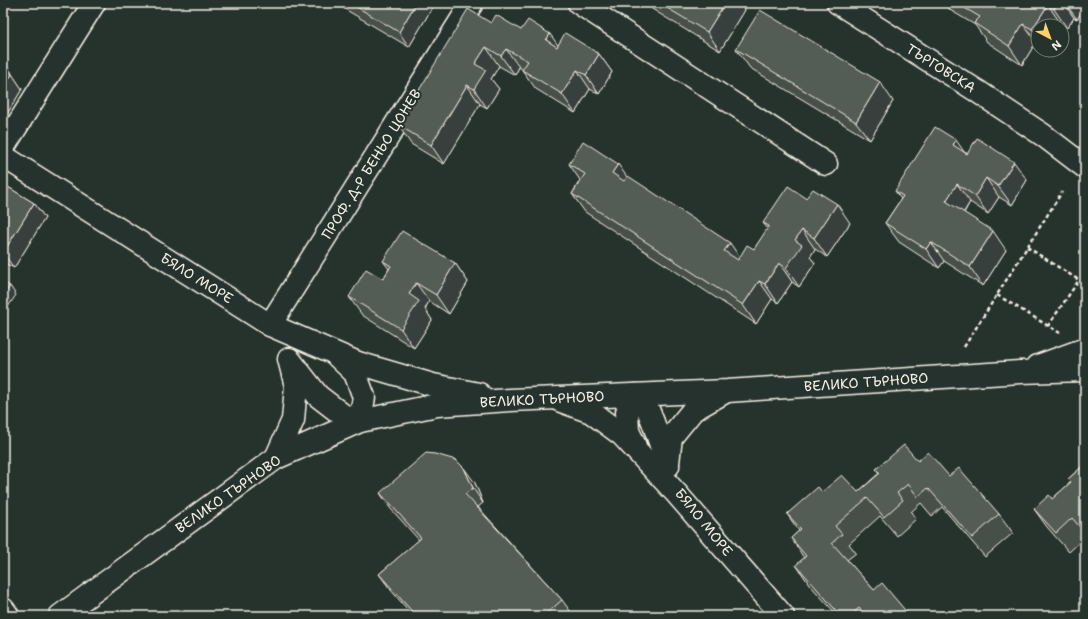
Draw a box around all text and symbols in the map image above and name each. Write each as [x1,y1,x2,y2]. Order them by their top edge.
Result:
north arrow [1030,18,1070,58]
text: N [1048,37,1064,54]
street label: ТЪРГОВСКА [903,40,979,96]
street label: ПРОФ. Д-Р БЕНЬО ЦОНЕВ [317,86,425,242]
street label: БЯЛО МОРЕ [157,249,237,308]
street label: ВЕЛИКО ТЪРНОВО [803,369,929,395]
street label: ВЕЛИКО ТЪРНОВО [479,387,605,411]
street label: ВЕЛИКО ТЪРНОВО [172,451,284,537]
street label: БЯЛО МОРЕ [671,484,737,560]

